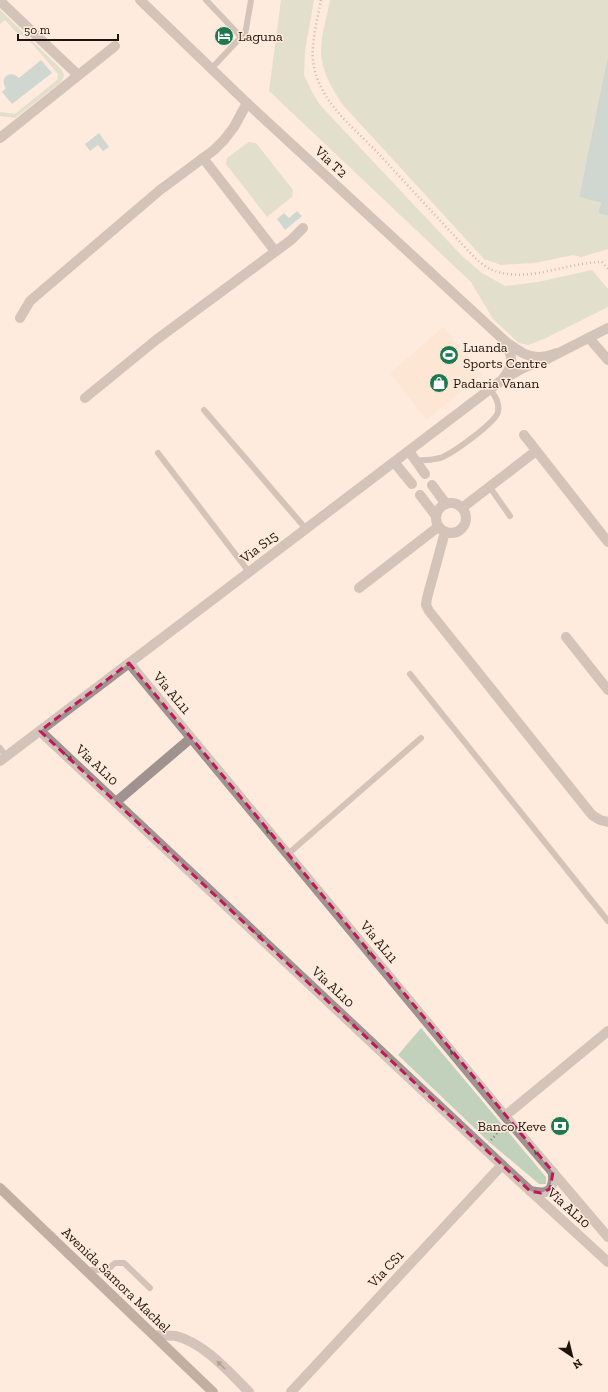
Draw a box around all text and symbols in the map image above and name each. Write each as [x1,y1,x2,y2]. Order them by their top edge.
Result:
scale bar [18,16,118,42]
text: 50 m [24,23,51,37]
hotel icon: Laguna [213,25,235,47]
place label: Laguna [238,28,283,45]
street label: Via T2 [310,142,351,181]
place label: Luanda Sports Centre [463,339,547,372]
sports icon: Luanda Sports Centre [438,344,460,366]
shop icon: Padaria Vanan [428,372,450,394]
place label: Padaria Vanan [453,375,539,392]
street label: Via S15 [236,527,281,567]
street label: Via AL11 [149,668,195,718]
street label: Via AL10 [71,740,122,789]
one-way arrow [63,753,73,762]
one-way arrow [266,828,275,838]
one-way arrow [158,842,168,851]
street label: Via AL11 [356,917,402,967]
one-way arrow [253,931,262,940]
one-way arrow [367,949,376,960]
street label: Via AL10 [307,962,358,1011]
one-way arrow [347,1020,357,1030]
one-way arrow [450,1049,459,1060]
bank icon: Banco Keve [549,1115,571,1137]
place label: Banco Keve [477,1118,546,1135]
one-way arrow [533,1149,542,1159]
street label: Via AL10 [543,1183,594,1232]
street label: Avenida Samora Machel [58,1224,174,1336]
street label: Via CS1 [364,1246,408,1292]
north arrow [552,1336,592,1376]
text: N [570,1356,585,1372]
one-way arrow [216,1360,226,1370]

